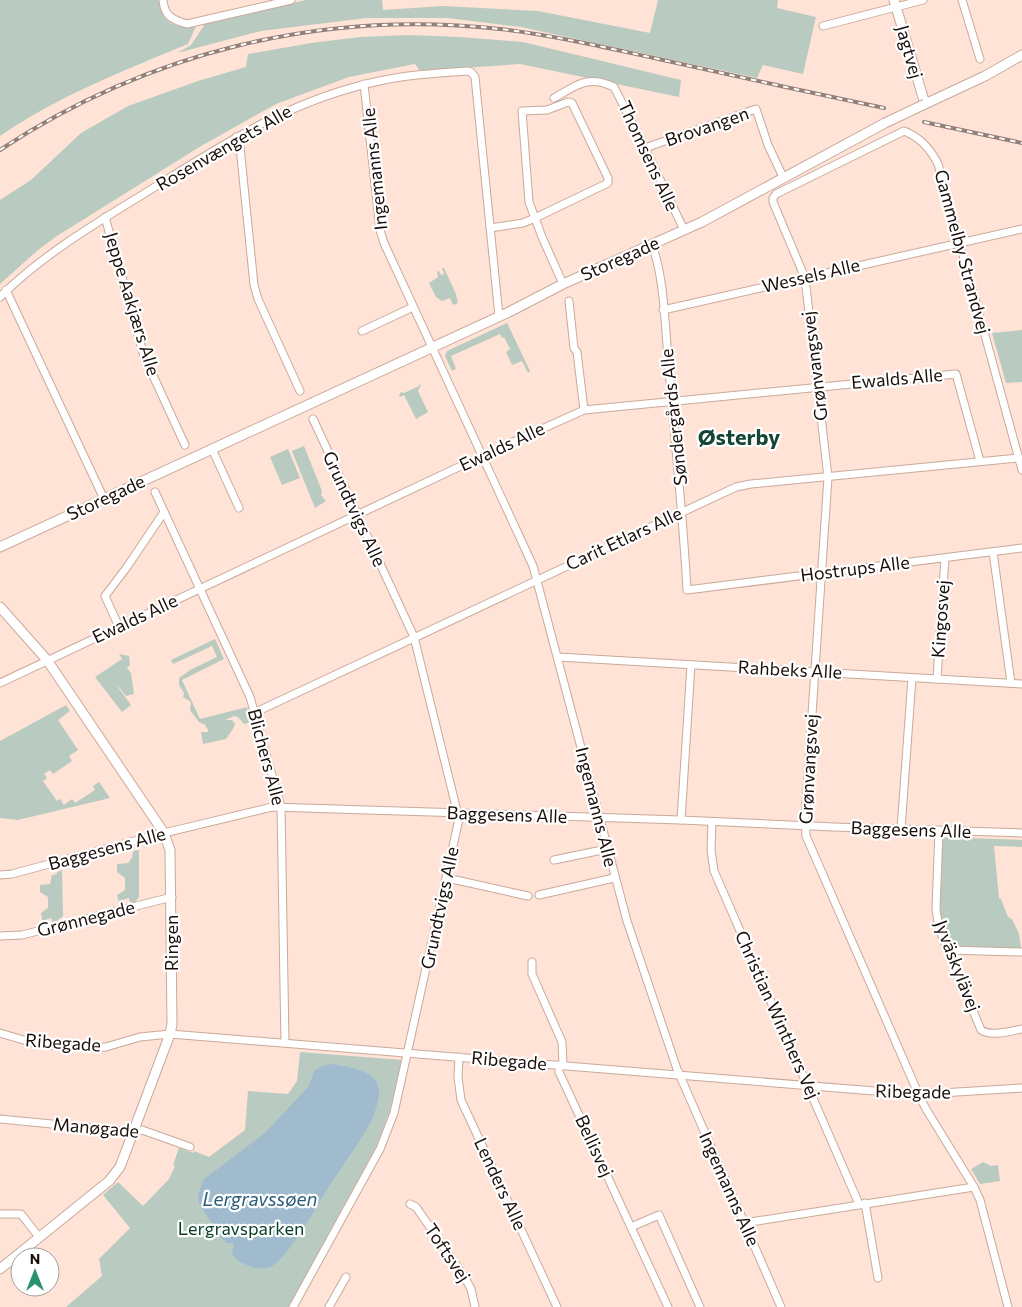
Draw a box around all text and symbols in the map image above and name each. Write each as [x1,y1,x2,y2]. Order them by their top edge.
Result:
street label: Jagtvej [892,22,928,81]
street label: Thomsens Alle [614,97,684,214]
street label: Rosenvængets Alle [152,99,295,195]
street label: Brovangen [662,101,751,151]
street label: Ingemanns Alle [357,107,391,231]
street label: Gammelby Strandvej [930,167,995,336]
street label: Jeppe Aakjærs Alle [101,229,165,378]
street label: Storegade [577,231,662,285]
street label: Wessels Alle [760,253,862,297]
street label: Grønvangsvej [796,310,832,422]
street label: Søndergårds Alle [655,348,691,487]
street label: Ewalds Alle [850,363,944,393]
street label: Ewalds Alle [455,417,548,475]
district label: Østerby [698,423,780,450]
street label: Grundtvigs Alle [319,447,391,570]
street label: Storegade [63,469,148,525]
street label: Carit Etlars Alle [562,502,685,575]
street label: Hostrups Alle [799,550,911,586]
street label: Kingosvej [926,579,954,659]
street label: Ewalds Alle [88,589,181,647]
street label: Rahbeks Alle [737,655,843,683]
street label: Blichers Alle [244,706,290,807]
street label: Grønvangsvej [794,713,822,825]
street label: Ingemanns Alle [571,744,623,869]
street label: Baggesens Alle [446,801,568,827]
street label: Baggesens Alle [850,816,972,842]
street label: Baggesens Alle [46,822,168,874]
street label: Grundtvigs Alle [415,844,463,971]
street label: Grønnegade [35,895,137,941]
street label: Ringen [160,915,182,971]
street label: Jyväskylävej [930,916,986,1015]
street label: Christian Winthers Vej [731,927,825,1102]
street label: Ribegade [25,1028,102,1056]
street label: Ribegade [470,1046,548,1074]
street label: Ribegade [875,1079,951,1103]
street label: Bellisvej [571,1111,619,1180]
street label: Manøgade [52,1112,140,1142]
street label: Ingemanns Alle [695,1128,765,1249]
street label: Lenders Alle [470,1134,532,1233]
water label: Lergravssøen [203,1187,318,1210]
park label: Lergravsparken [178,1217,304,1239]
street label: Toftsvej [420,1219,475,1286]
north arrow [10,1247,60,1297]
text: N [30,1250,40,1267]

